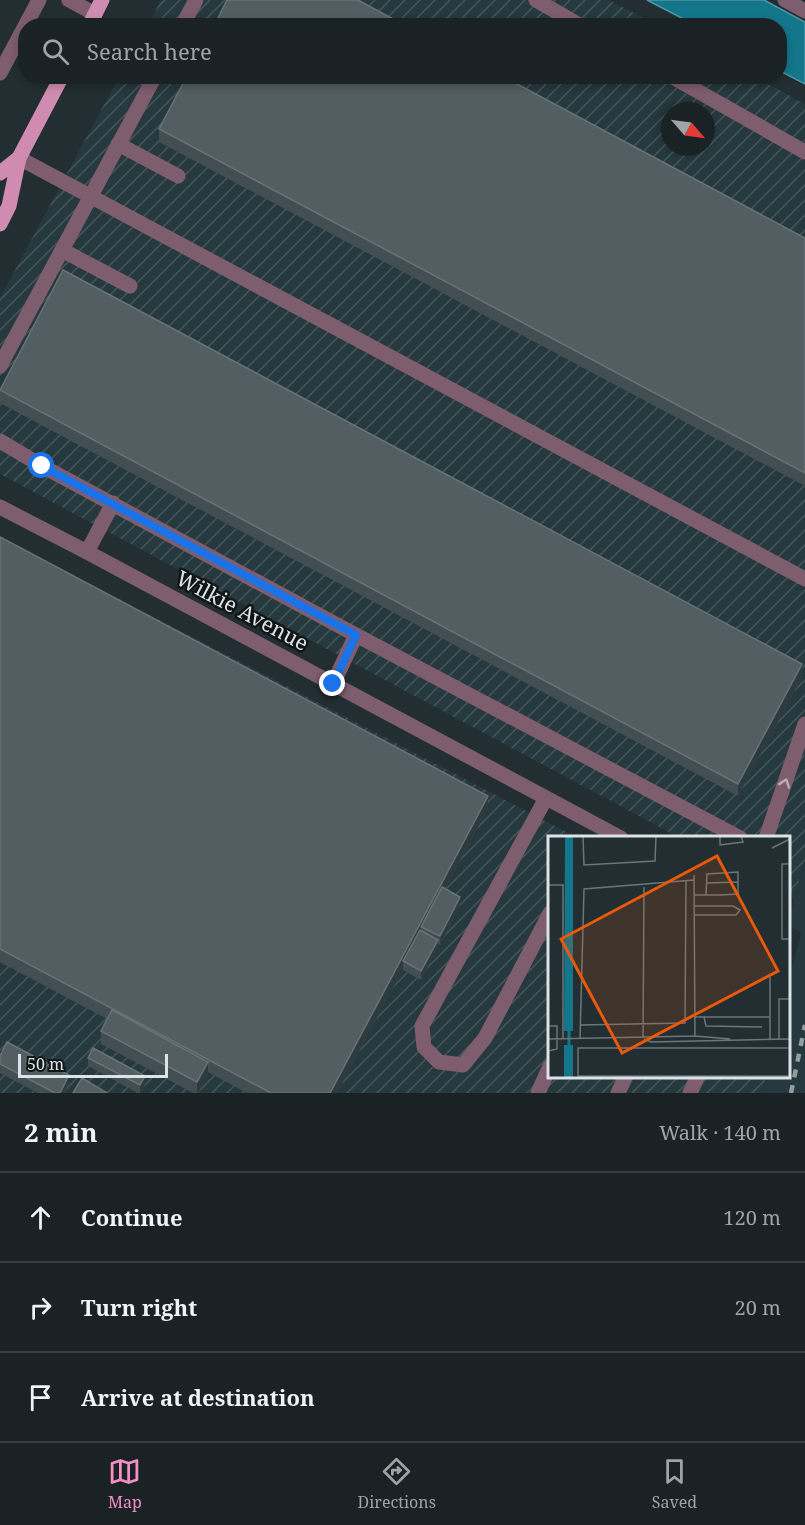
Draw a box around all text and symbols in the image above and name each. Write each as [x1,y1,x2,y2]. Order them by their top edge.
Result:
search box [18,18,787,84]
icon: search [39,35,72,68]
text: Search here [87,36,212,66]
north arrow [661,102,715,156]
route start [28,452,54,478]
street label: Wilkie Avenue [171,563,313,657]
route end [319,670,345,696]
one-way arrow [777,778,790,789]
inset map [548,836,790,1078]
scale bar [18,1051,168,1078]
text: 50 m [27,1053,64,1075]
text: 2 min [24,1114,98,1150]
text: Walk · 140 m [659,1119,781,1146]
icon: ahead [24,1201,57,1234]
text: Continue [81,1202,183,1232]
text: 120 m [723,1204,781,1231]
icon: right [24,1291,57,1324]
text: Turn right [81,1292,197,1322]
text: 20 m [735,1294,781,1321]
icon: arrive [24,1381,57,1414]
text: Arrive at destination [81,1382,315,1412]
tab: Map [108,1455,142,1513]
tab: Directions [358,1455,436,1513]
tab: Saved [652,1455,697,1513]

